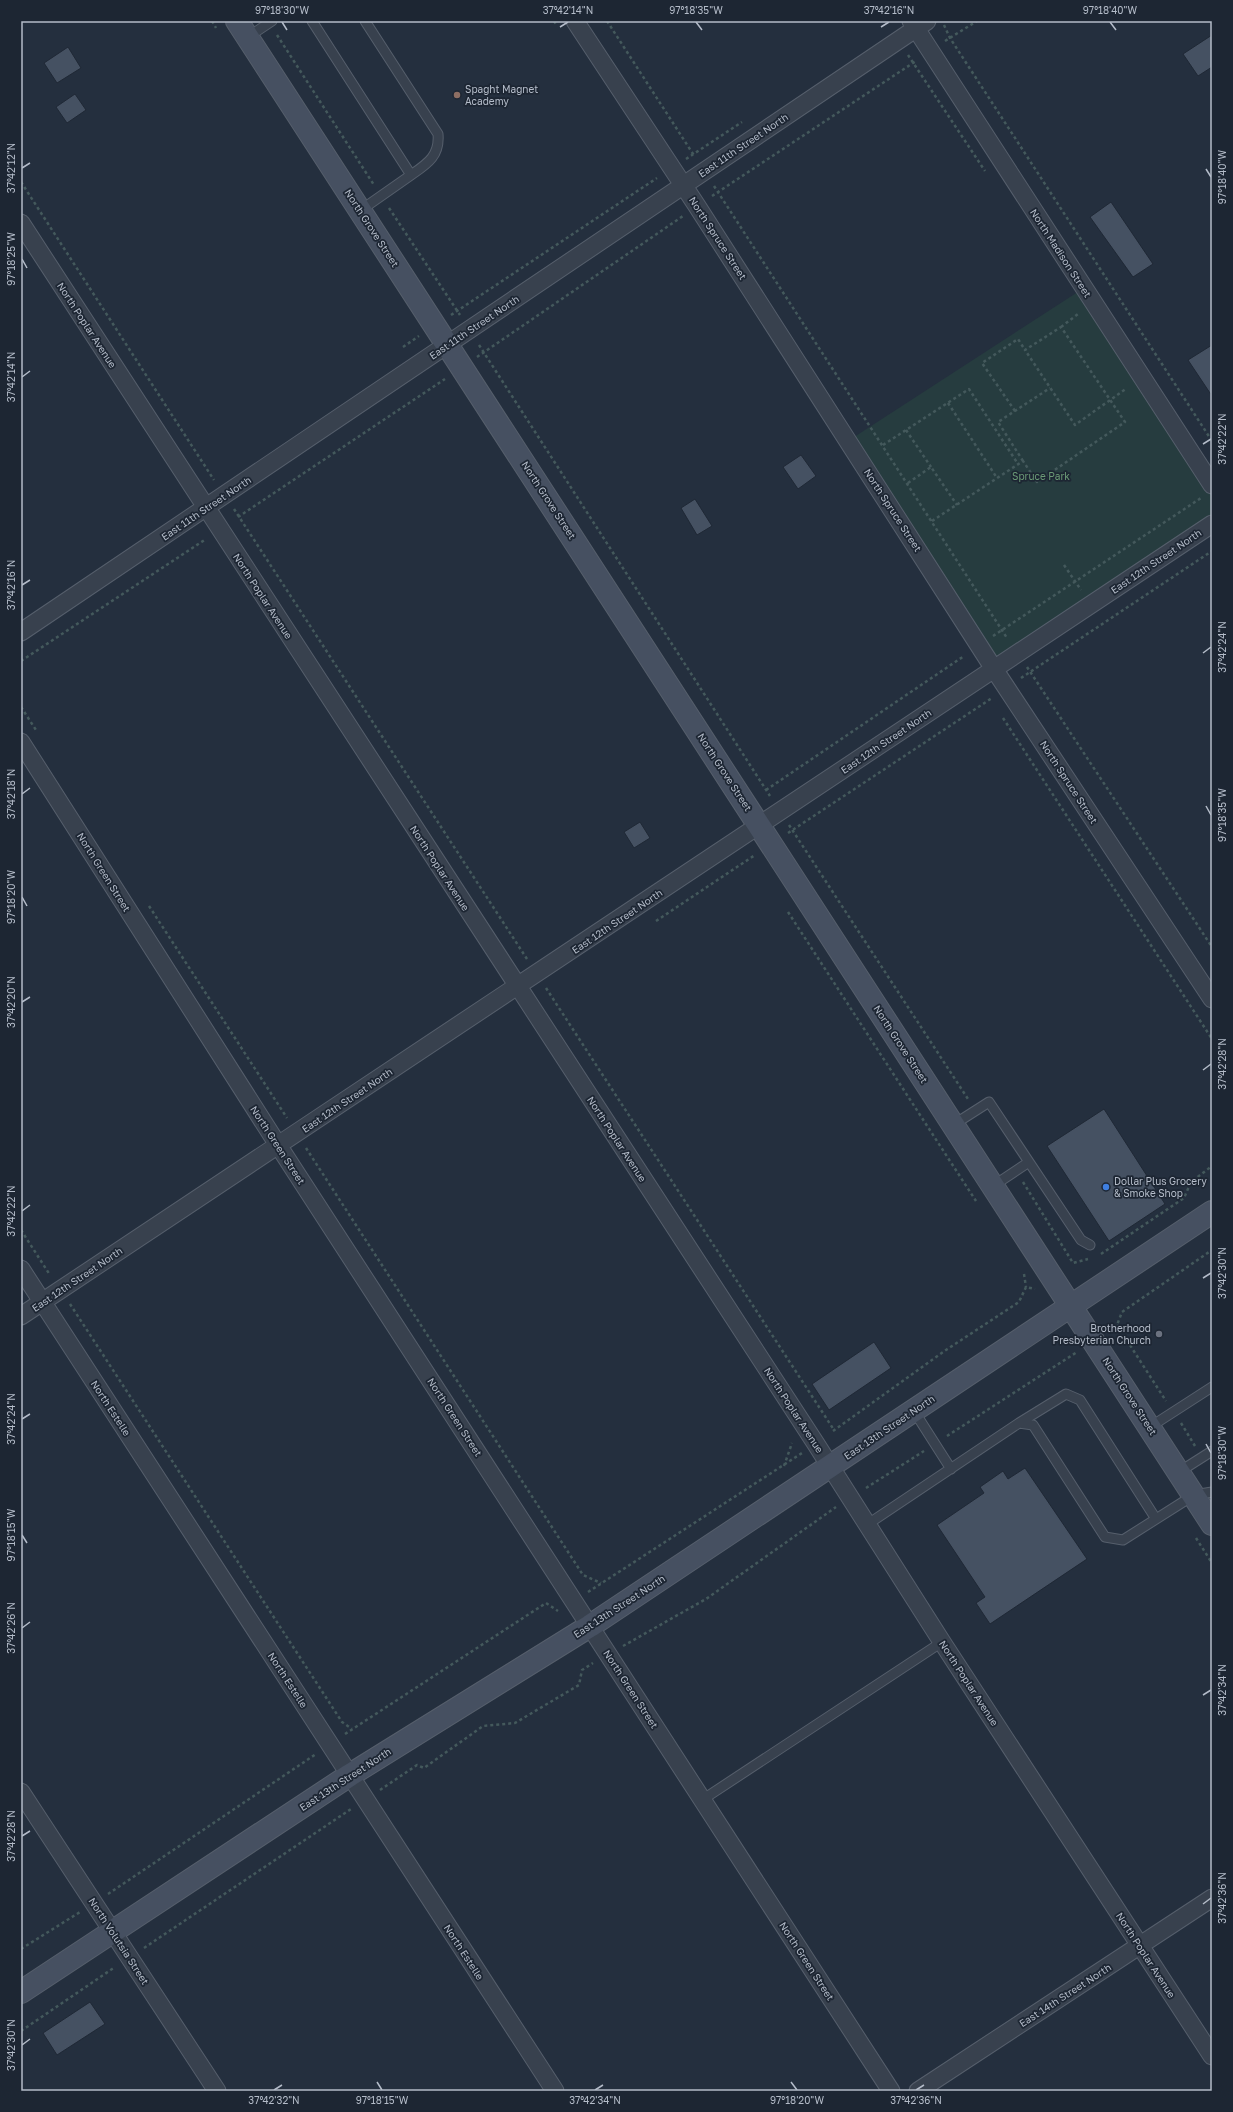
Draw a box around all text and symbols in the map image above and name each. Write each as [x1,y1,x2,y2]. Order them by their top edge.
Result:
text: 97°18'30"W [255,4,309,16]
text: 37°42'14"N [543,4,593,16]
text: 97°18'35"W [669,4,723,16]
text: 37°42'16"N [864,4,914,16]
text: 97°18'40"W [1083,4,1138,16]
place label: Spaght Magnet Academy [465,83,538,107]
marker: Spaght Magnet Academy [452,90,462,100]
street label: East 11th Street North [696,110,790,180]
text: 37°42'12"N [5,143,17,193]
text: 97°18'40"W [1216,149,1228,204]
street label: North Grove Street [342,187,402,269]
street label: North Spruce Street [687,194,749,282]
street label: North Madison Street [1028,207,1094,299]
text: 97°18'25"W [5,232,17,286]
street label: North Poplar Avenue [55,280,119,370]
street label: East 11th Street North [427,292,521,362]
text: 37°42'14"N [5,352,17,402]
text: 37°42'22"N [1216,413,1228,465]
street label: North Grove Street [519,459,579,541]
street label: North Spruce Street [862,466,924,554]
park label: Spruce Park [1012,470,1070,482]
street label: East 11th Street North [159,473,253,543]
street label: East 12th Street North [1108,526,1204,596]
street label: North Poplar Avenue [231,551,295,641]
text: 37°42'16"N [5,560,17,610]
text: 37°42'24"N [1216,621,1228,673]
street label: East 12th Street North [838,706,934,776]
street label: North Grove Street [695,731,755,813]
street label: North Spruce Street [1038,738,1100,826]
text: 37°42'18"N [5,769,17,819]
text: 97°18'35"W [1216,788,1228,842]
street label: North Poplar Avenue [408,823,472,913]
street label: North Green Street [75,830,133,914]
text: 97°18'20"W [5,870,17,924]
street label: East 12th Street North [569,886,665,956]
text: 37°42'20"N [5,976,17,1028]
street label: North Grove Street [871,1003,931,1085]
text: 37°42'28"N [1216,1038,1228,1090]
street label: East 12th Street North [299,1065,395,1135]
street label: North Poplar Avenue [585,1094,649,1184]
street label: North Green Street [248,1104,308,1186]
place label: Dollar Plus Grocery & Smoke Shop [1114,1175,1207,1199]
marker: Dollar Plus Grocery & Smoke Shop [1101,1182,1111,1192]
text: 37°42'22"N [5,1185,17,1237]
street label: East 12th Street North [29,1244,125,1314]
text: 37°42'30"N [1216,1247,1228,1299]
place label: Brotherhood Presbyterian Church [1053,1322,1151,1346]
marker: Brotherhood Presbyterian Church [1154,1329,1164,1339]
street label: North Grove Street [1100,1355,1160,1437]
street label: North Poplar Avenue [762,1365,826,1455]
street label: North Green Street [425,1376,485,1458]
street label: North Estelle [89,1378,133,1438]
street label: East 13th Street North [841,1392,937,1462]
text: 37°42'24"N [5,1393,17,1445]
text: 97°18'30"W [1216,1426,1228,1480]
text: 97°18'15"W [5,1508,17,1561]
street label: East 13th Street North [571,1572,667,1640]
text: 37°42'26"N [5,1602,17,1654]
street label: North Poplar Avenue [937,1638,1001,1728]
street label: North Green Street [601,1648,661,1730]
street label: North Estelle [266,1650,310,1710]
text: 37°42'34"N [1216,1664,1228,1716]
street label: East 13th Street North [297,1745,393,1813]
text: 37°42'28"N [5,1810,17,1862]
text: 37°42'36"N [1216,1872,1228,1924]
street label: North Volutsia Street [86,1895,152,1987]
street label: North Poplar Avenue [1114,1910,1178,2000]
street label: North Green Street [777,1920,837,2002]
street label: North Estelle [442,1922,486,1982]
street label: East 14th Street North [1017,1961,1113,2029]
text: 37°42'30"N [5,2019,17,2071]
text: 37°42'32"N [248,2094,300,2106]
text: 97°18'15"W [356,2094,409,2106]
text: 37°42'34"N [569,2094,621,2106]
text: 97°18'20"W [770,2094,824,2106]
text: 37°42'36"N [890,2094,942,2106]

